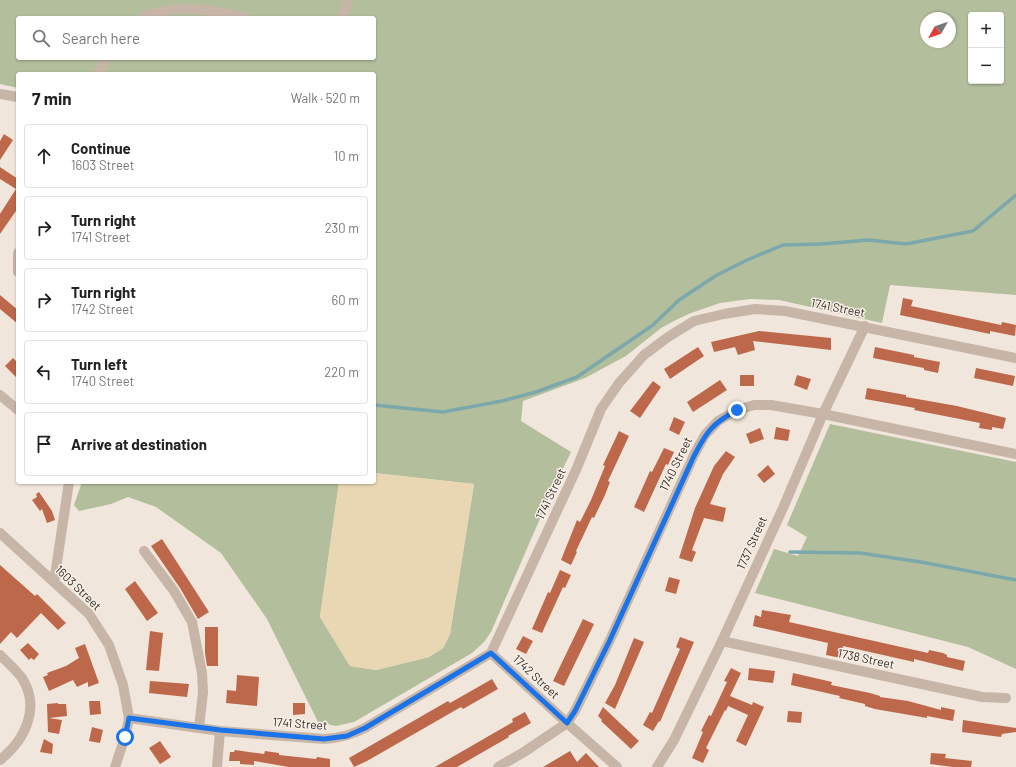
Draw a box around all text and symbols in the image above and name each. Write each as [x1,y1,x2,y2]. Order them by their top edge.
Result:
north arrow [920,12,956,48]
map controls [968,12,1004,84]
button: + [968,12,1004,48]
search box [16,16,376,60]
icon: search [30,27,52,49]
text: Search here [62,29,140,47]
button: − [968,48,1004,84]
text: 7 min [32,88,72,108]
text: Walk · 520 m [291,90,360,106]
text: Continue [71,139,131,157]
icon: ahead [33,145,55,167]
text: 10 m [334,148,359,164]
text: 1603 Street [71,157,134,173]
text: Turn right [71,211,136,229]
icon: right [33,217,55,239]
text: 230 m [325,220,359,236]
text: 1741 Street [71,229,130,245]
text: Turn right [71,283,136,301]
icon: right [33,289,55,311]
text: 60 m [332,292,359,308]
street label: 1741 Street [810,295,866,319]
text: 1742 Street [71,301,134,317]
text: Turn left [71,355,127,373]
icon: left [33,361,55,383]
text: 220 m [324,364,359,380]
text: 1740 Street [71,373,134,389]
route end [728,401,746,419]
icon: arrive [33,433,55,455]
street label: 1740 Street [656,434,694,493]
text: Arrive at destination [71,435,207,453]
street label: 1741 Street [532,466,568,521]
street label: 1737 Street [733,514,769,571]
street label: 1603 Street [53,562,105,613]
street label: 1738 Street [837,645,896,671]
street label: 1742 Street [511,651,563,701]
street label: 1741 Street [272,714,328,732]
route start [116,728,134,746]

